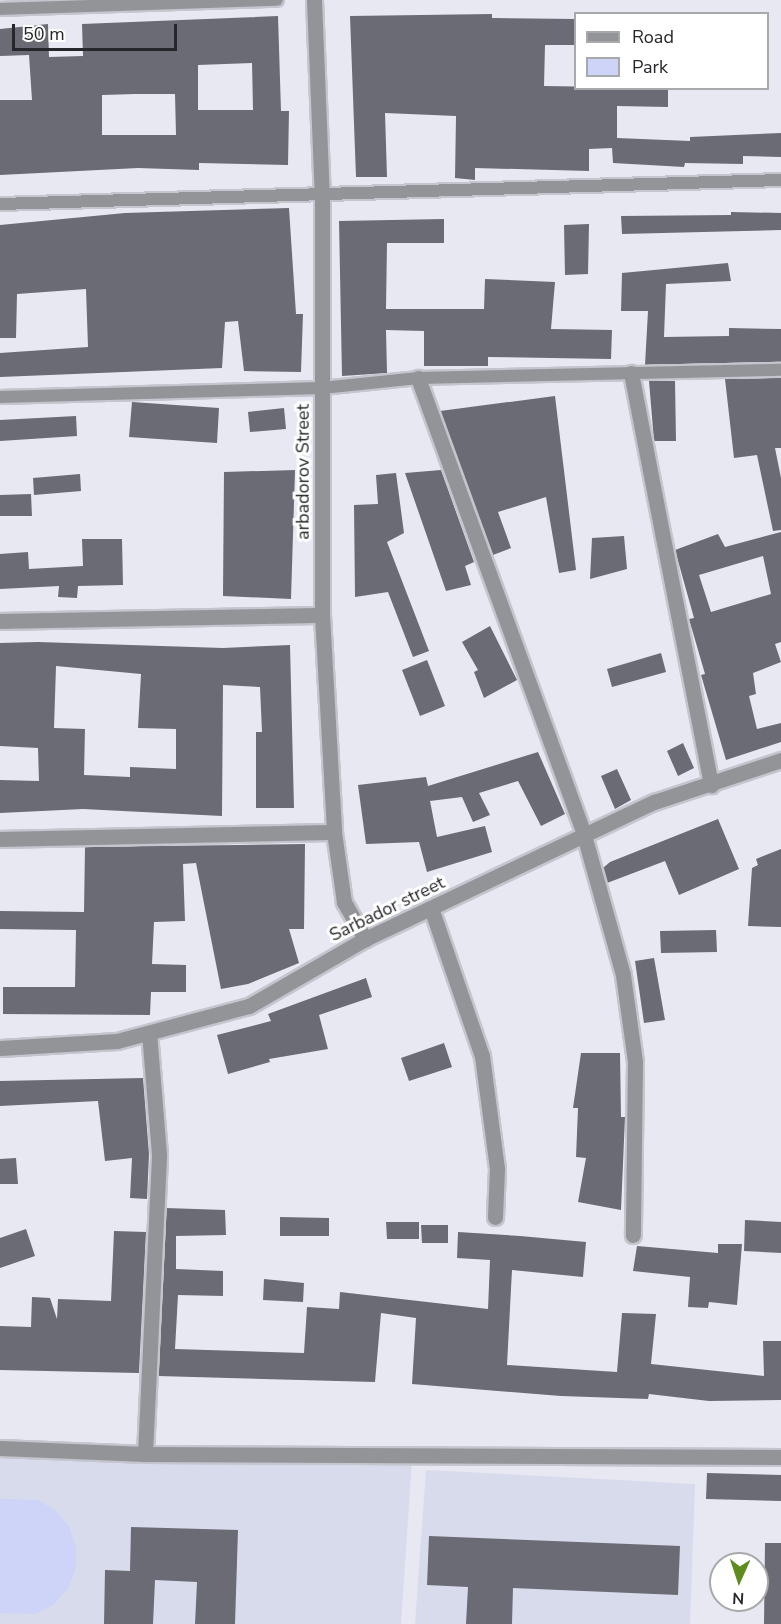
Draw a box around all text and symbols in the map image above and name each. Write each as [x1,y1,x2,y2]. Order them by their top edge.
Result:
scale bar [15,12,180,50]
legend [574,12,769,90]
text: 50 m [23,22,65,46]
text: Road [632,25,674,49]
text: Park [632,55,668,79]
street label: arbadorov Street [292,404,314,540]
street label: Sarbador street [326,872,448,946]
north arrow [709,1552,769,1612]
text: N [732,1587,745,1609]

